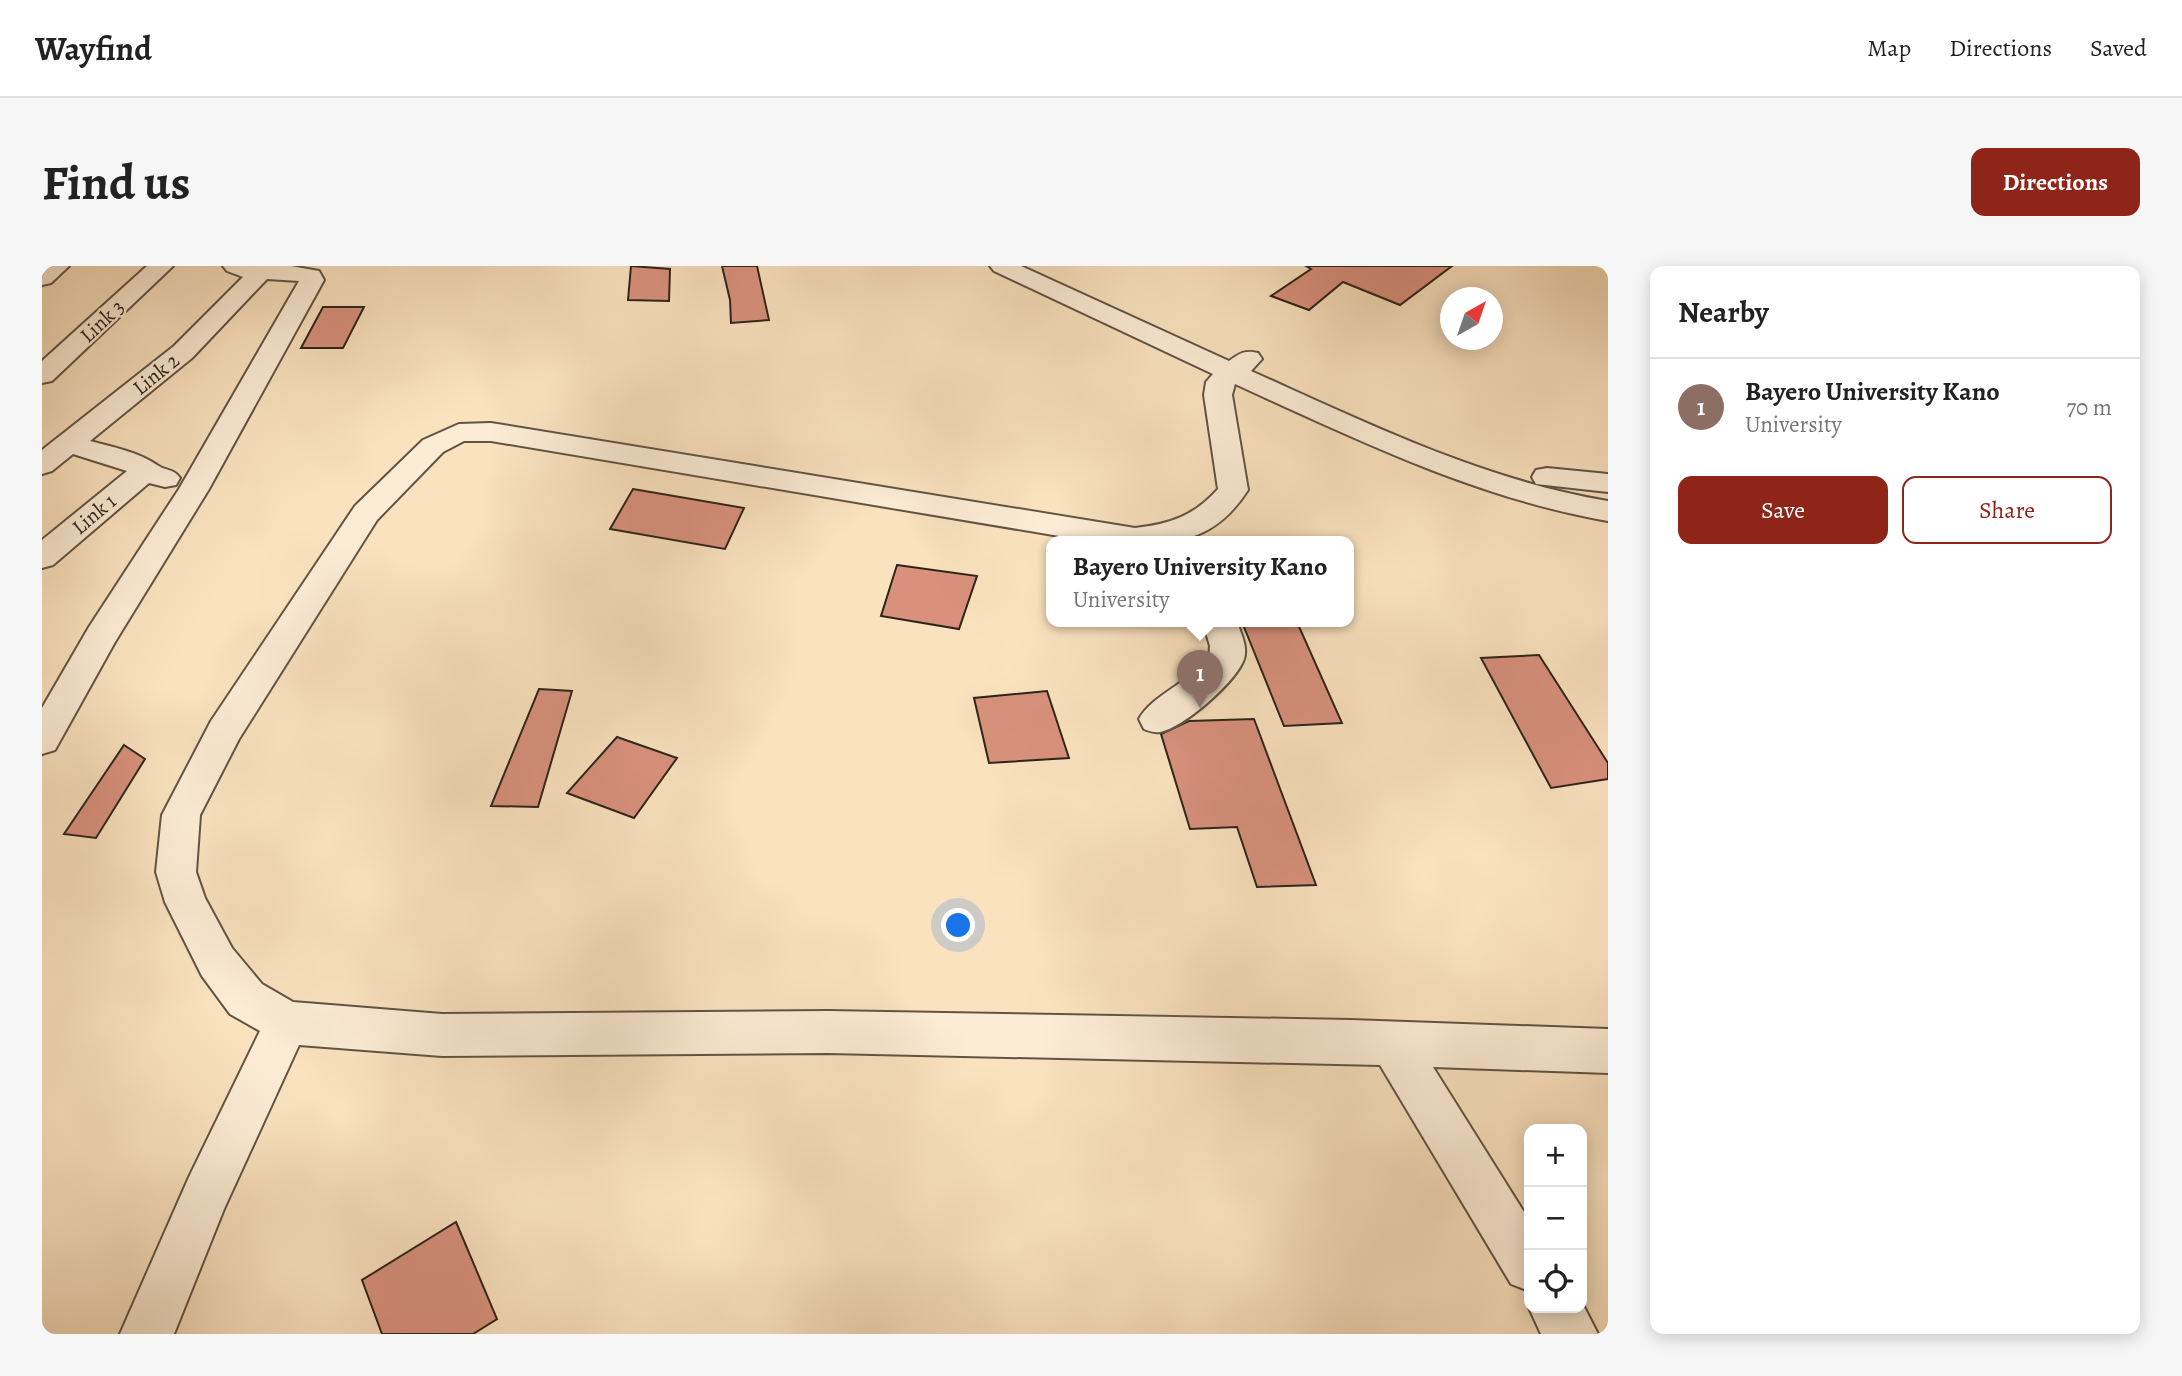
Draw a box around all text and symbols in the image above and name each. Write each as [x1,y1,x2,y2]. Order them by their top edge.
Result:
text: Wayfind [35,26,152,71]
text: Map [1867,32,1911,64]
text: Directions [1949,32,2052,64]
text: Saved [2090,32,2147,64]
button: Directions [1971,148,2140,216]
text: Find us [42,149,190,216]
north arrow [1440,287,1503,350]
text: Nearby [1678,292,1769,332]
street label: Link 3 [74,293,130,349]
street label: Link 2 [127,347,185,401]
text: Bayero University Kano [1745,374,2000,409]
text: 1 [1697,392,1705,423]
text: 70 m [2066,392,2112,423]
text: University [1745,409,1842,440]
button: Save [1678,476,1888,544]
button: Share [1902,476,2112,544]
street label: Link 1 [66,487,122,541]
popup [1046,536,1354,627]
text: Bayero University Kano [1073,549,1327,584]
text: University [1073,584,1169,615]
pin: 1 [1177,650,1223,708]
your location [941,908,975,942]
map controls [1524,1124,1587,1313]
button: + [1524,1124,1587,1187]
button: − [1524,1187,1587,1250]
button: locate [1524,1250,1587,1313]

